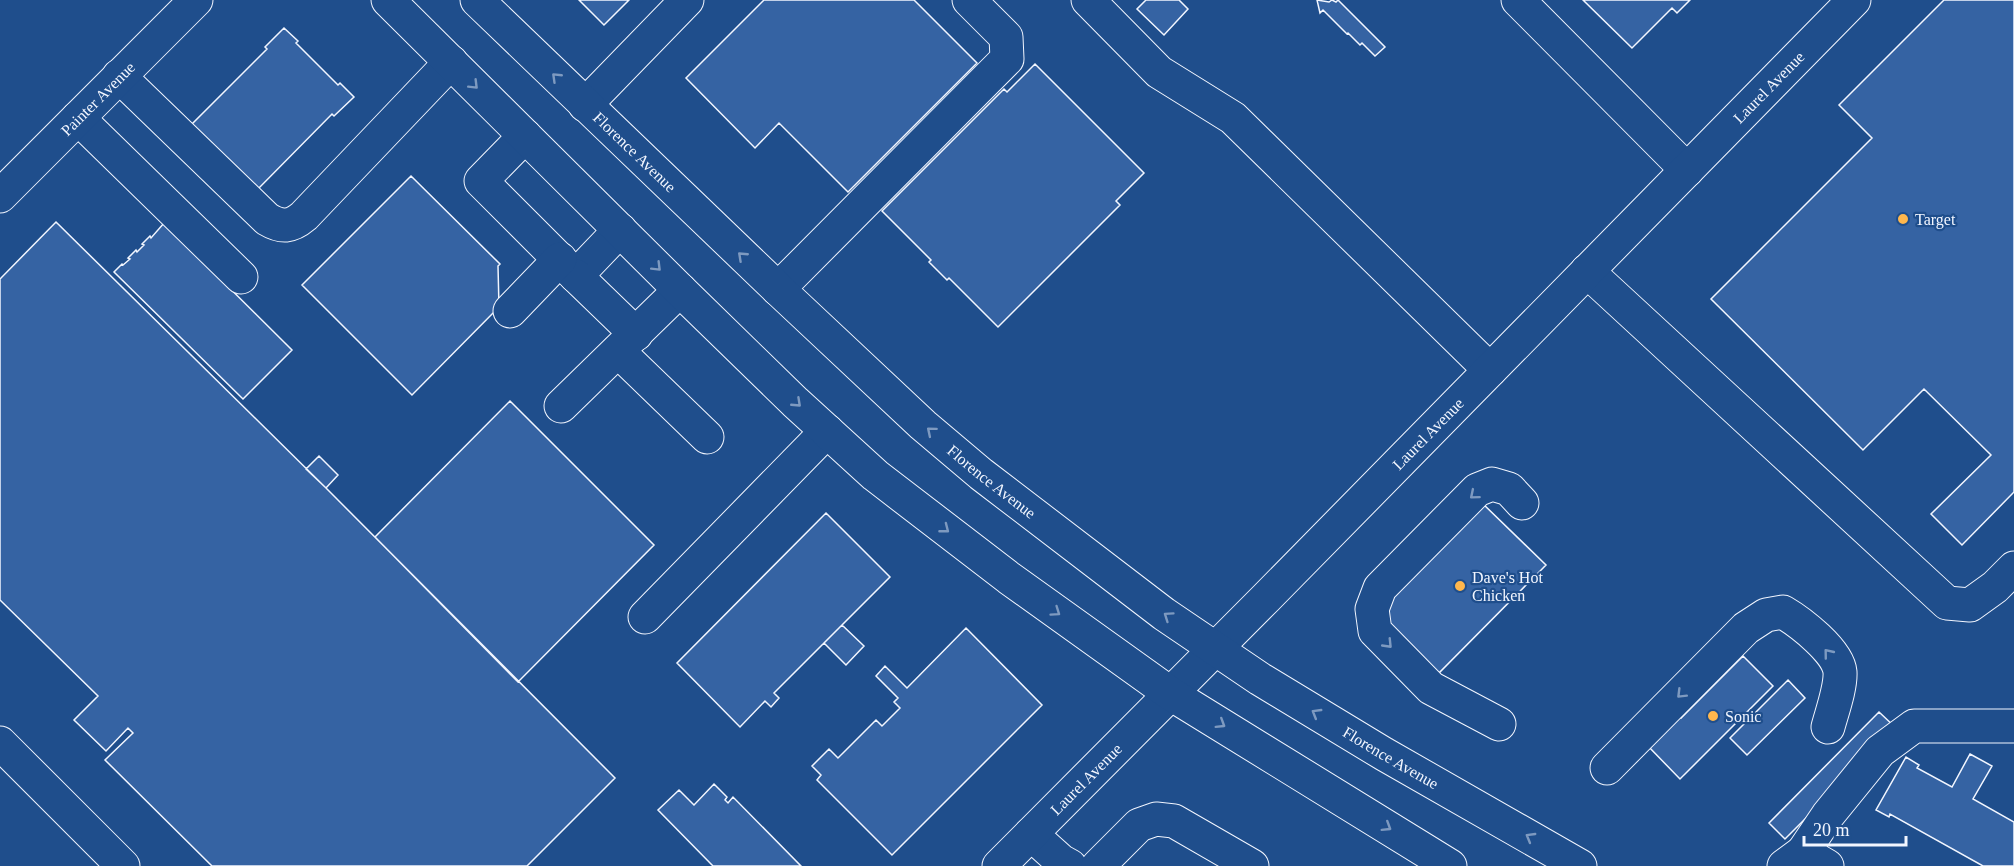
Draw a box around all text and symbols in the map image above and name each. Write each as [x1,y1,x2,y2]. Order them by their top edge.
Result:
street label: Laurel Avenue [1730,48,1808,127]
street label: Painter Avenue [58,58,138,139]
one-way arrow [553,73,563,84]
one-way arrow [467,78,478,89]
street label: Florence Avenue [590,109,679,195]
place label: Target [1915,211,1956,229]
marker: Target [1896,212,1910,226]
one-way arrow [739,252,750,263]
one-way arrow [650,260,661,271]
street label: Laurel Avenue [1389,395,1467,473]
one-way arrow [790,396,801,407]
one-way arrow [927,428,938,439]
street label: Florence Avenue [944,442,1039,522]
one-way arrow [1470,488,1481,499]
one-way arrow [939,522,950,533]
place label: Dave's Hot Chicken [1472,569,1543,604]
marker: Dave's Hot Chicken [1453,579,1467,593]
one-way arrow [1050,605,1061,616]
one-way arrow [1163,612,1174,623]
one-way arrow [1381,636,1392,647]
one-way arrow [1825,648,1836,659]
one-way arrow [1677,686,1688,697]
place label: Sonic [1725,708,1761,725]
one-way arrow [1312,709,1322,720]
marker: Sonic [1706,709,1720,723]
one-way arrow [1215,717,1225,729]
street label: Florence Avenue [1340,723,1441,792]
street label: Laurel Avenue [1047,740,1125,818]
scale bar [1804,809,1906,847]
one-way arrow [1381,819,1391,831]
text: 20 m [1813,820,1850,840]
one-way arrow [1526,833,1536,844]

